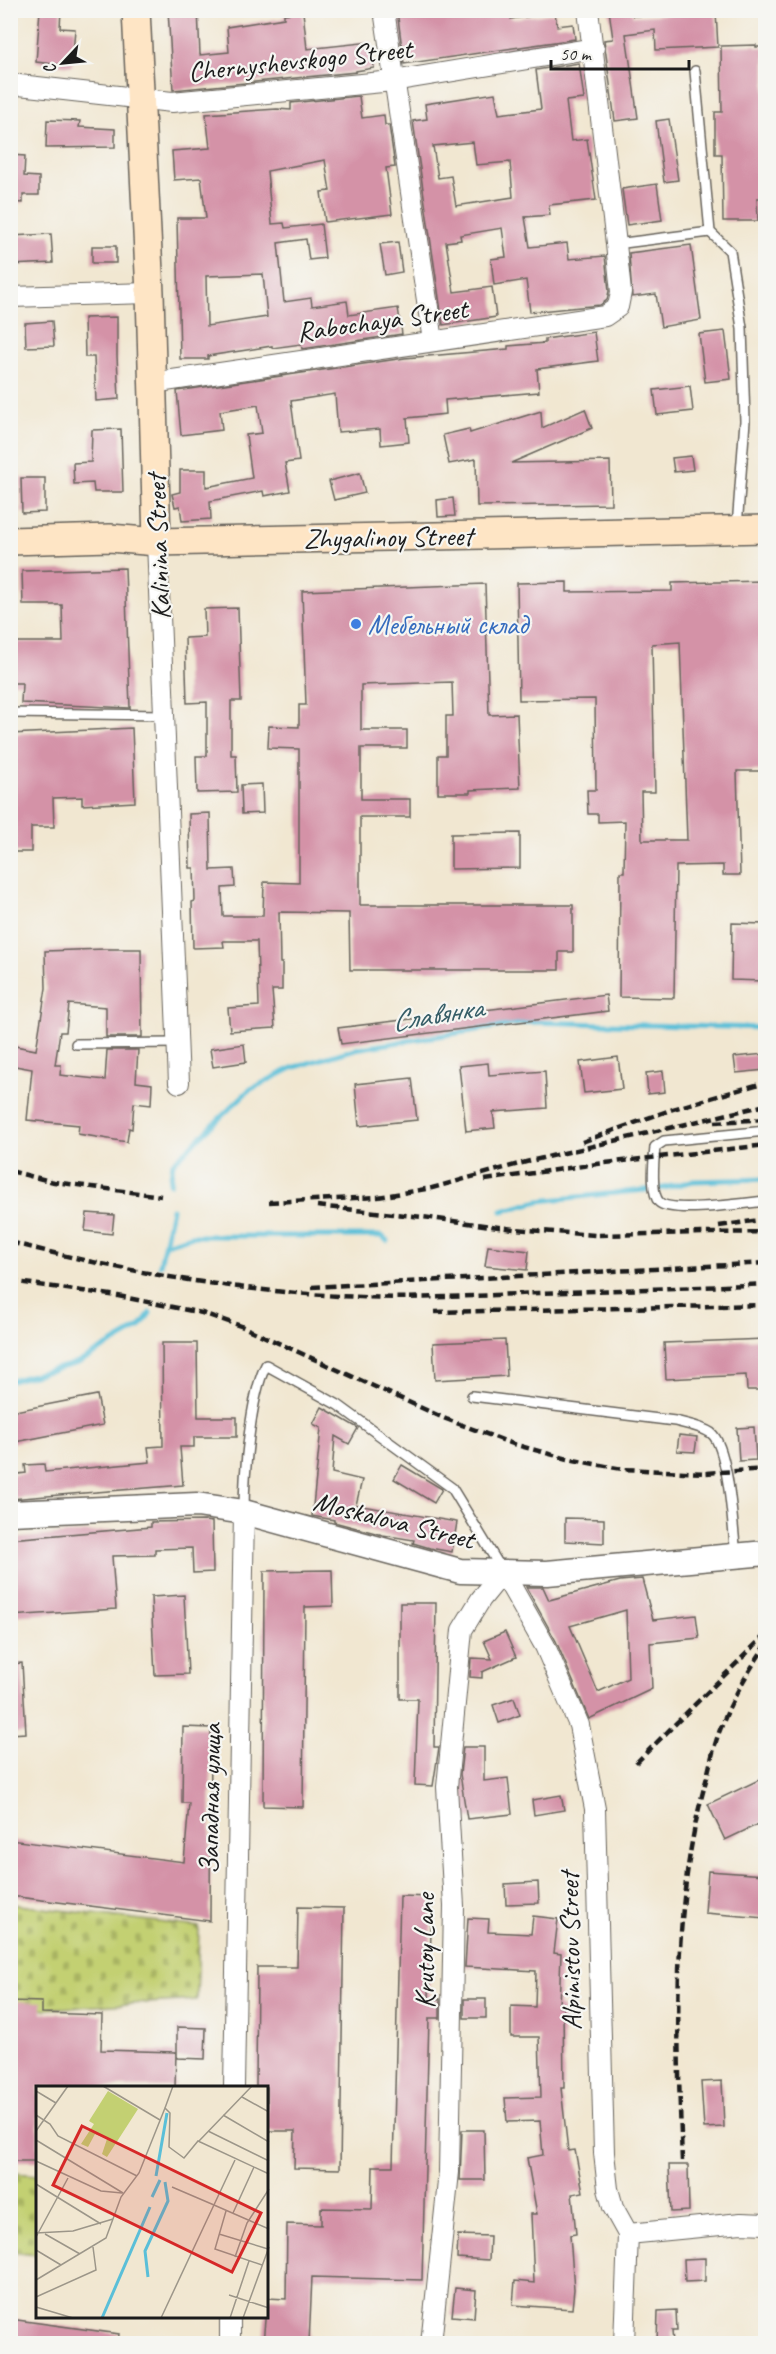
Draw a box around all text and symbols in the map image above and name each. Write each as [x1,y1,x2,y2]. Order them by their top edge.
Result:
street label: Chernyshevskogo Street [186,31,416,89]
north arrow [33,33,93,93]
scale bar [551,33,689,71]
text: 50 m [560,43,593,65]
text: С [39,59,61,77]
street label: Rabochaya Street [295,290,472,349]
street label: Kalinina Street [138,470,178,620]
street label: Zhygalinoy Street [303,518,477,556]
place label: Мебельный склад [368,607,531,642]
marker: Мебельный склад [349,617,363,631]
water label: Славянка [389,987,489,1040]
street label: Moskalova Street [310,1483,480,1557]
street label: Западная улица [191,1722,229,1875]
street label: Alpinistov Street [551,1868,589,2030]
street label: Krutoy Lane [407,1892,442,2008]
inset map [36,2086,268,2318]

